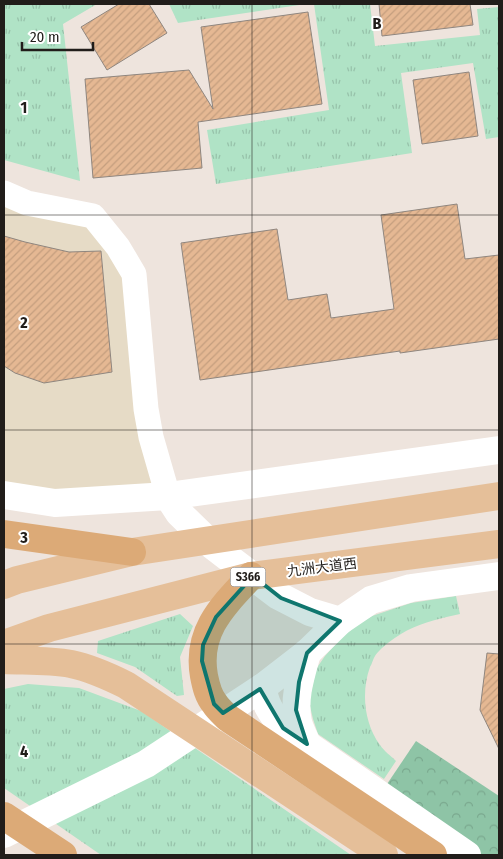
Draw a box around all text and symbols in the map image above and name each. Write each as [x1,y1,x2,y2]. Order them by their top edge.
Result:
text: B [373,14,382,33]
scale bar [22,20,94,52]
text: 20 m [30,28,60,46]
text: 1 [21,98,27,117]
text: 2 [19,313,28,332]
text: 3 [19,528,28,547]
street label: 九洲大道西 [286,555,358,580]
road number: S366 [230,568,266,586]
text: 4 [20,742,28,761]

